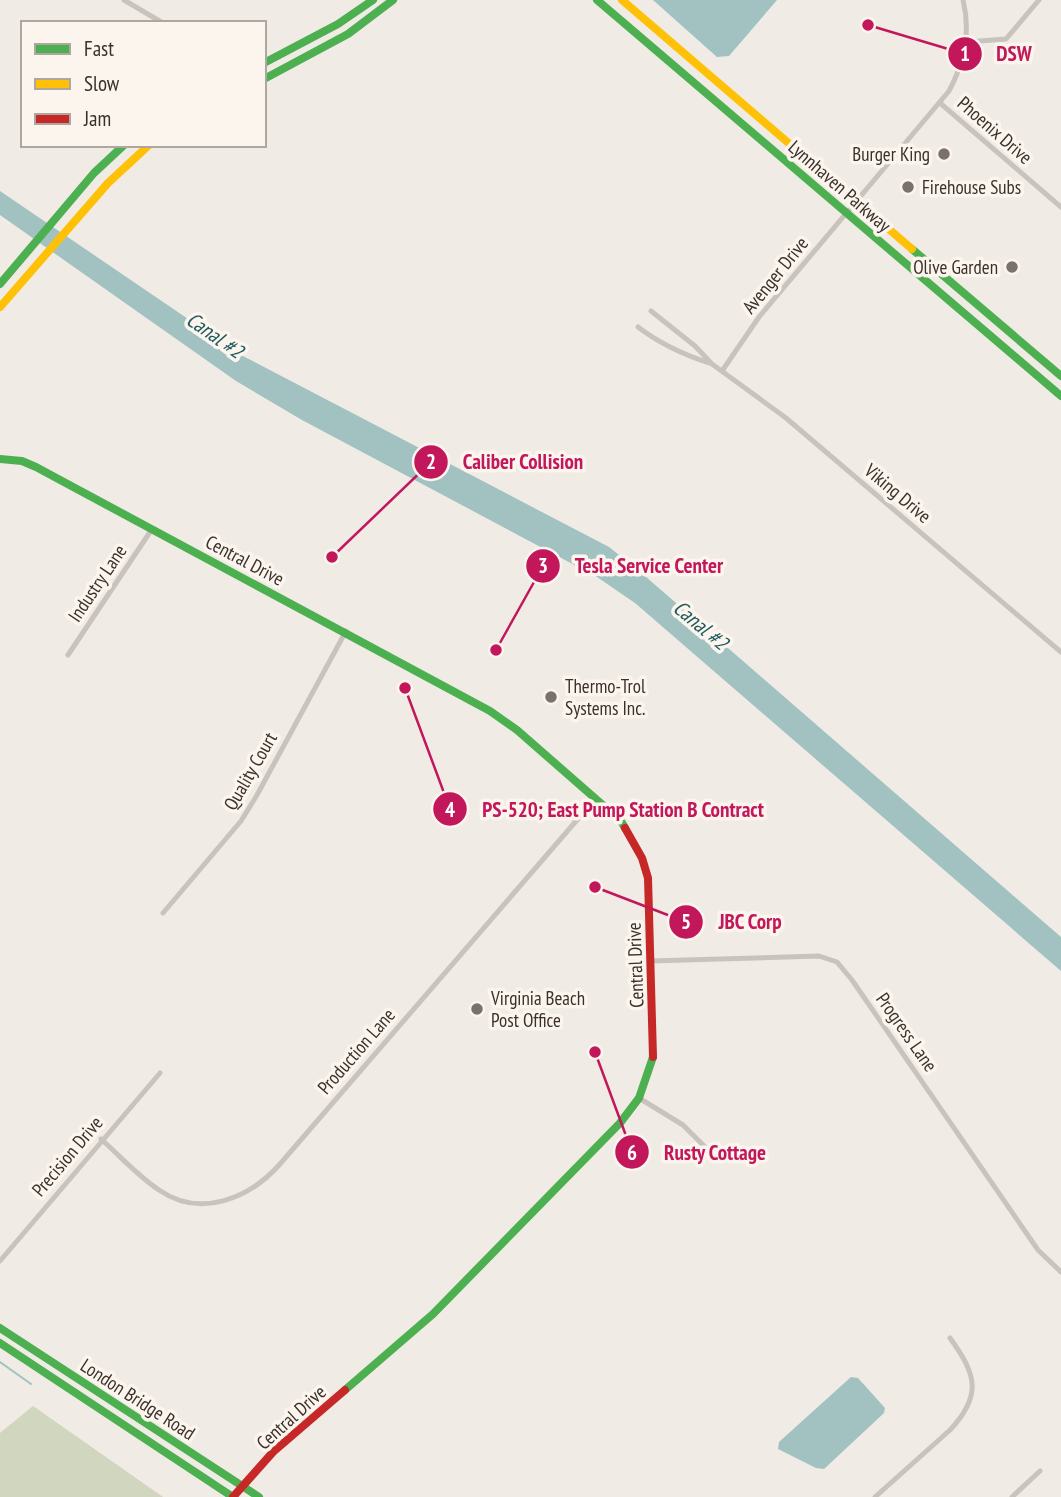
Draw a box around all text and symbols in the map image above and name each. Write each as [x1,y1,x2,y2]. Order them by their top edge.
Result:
legend [21,21,266,147]
callout: DSW [947,33,1046,75]
text: Fast [84,35,114,62]
text: 1 [960,40,970,67]
text: DSW [996,40,1033,67]
text: Slow [84,70,120,97]
street label: Phoenix Drive [953,91,1037,169]
text: Jam [83,105,111,132]
street label: Lynnhaven Parkway [784,135,897,238]
place label: Burger King [852,142,930,166]
marker: Burger King [936,146,952,162]
place label: Firehouse Subs [922,175,1021,199]
marker: Firehouse Subs [900,179,916,195]
street label: Avenger Drive [737,232,813,318]
place label: Olive Garden [913,255,998,279]
marker: Olive Garden [1004,259,1020,275]
water label: Canal #2 [181,306,250,365]
callout: Caliber Collision [414,441,597,483]
text: 2 [426,448,436,475]
text: Caliber Collision [463,448,583,475]
street label: Viking Drive [859,458,936,528]
street label: Central Drive [202,529,288,591]
street label: Industry Lane [62,540,132,626]
callout: Tesla Service Center [526,545,737,587]
text: 3 [538,552,548,579]
text: Tesla Service Center [575,552,724,579]
water label: Canal #2 [668,594,735,657]
place label: Thermo-Trol Systems Inc. [565,674,646,720]
marker: Thermo-Trol Systems Inc. [543,689,559,705]
street label: Quality Court [218,727,282,814]
callout: PS-520; East Pump Station B Contract [433,788,778,830]
text: 4 [445,796,455,823]
text: PS-520; East Pump Station B Contract [482,796,764,823]
callout: JBC Corp [669,901,796,943]
text: 5 [681,908,691,935]
text: JBC Corp [717,908,782,935]
street label: Central Drive [622,922,648,1008]
place label: Virginia Beach Post Office [490,986,585,1032]
street label: Progress Lane [871,988,943,1076]
marker: Virginia Beach Post Office [469,1001,485,1017]
street label: Production Lane [312,1003,400,1099]
street label: Precision Drive [26,1111,108,1201]
callout: Rusty Cottage [615,1131,781,1173]
text: 6 [627,1139,637,1166]
text: Rusty Cottage [664,1139,766,1166]
street label: London Bridge Road [76,1353,200,1445]
street label: Central Drive [251,1379,331,1454]

